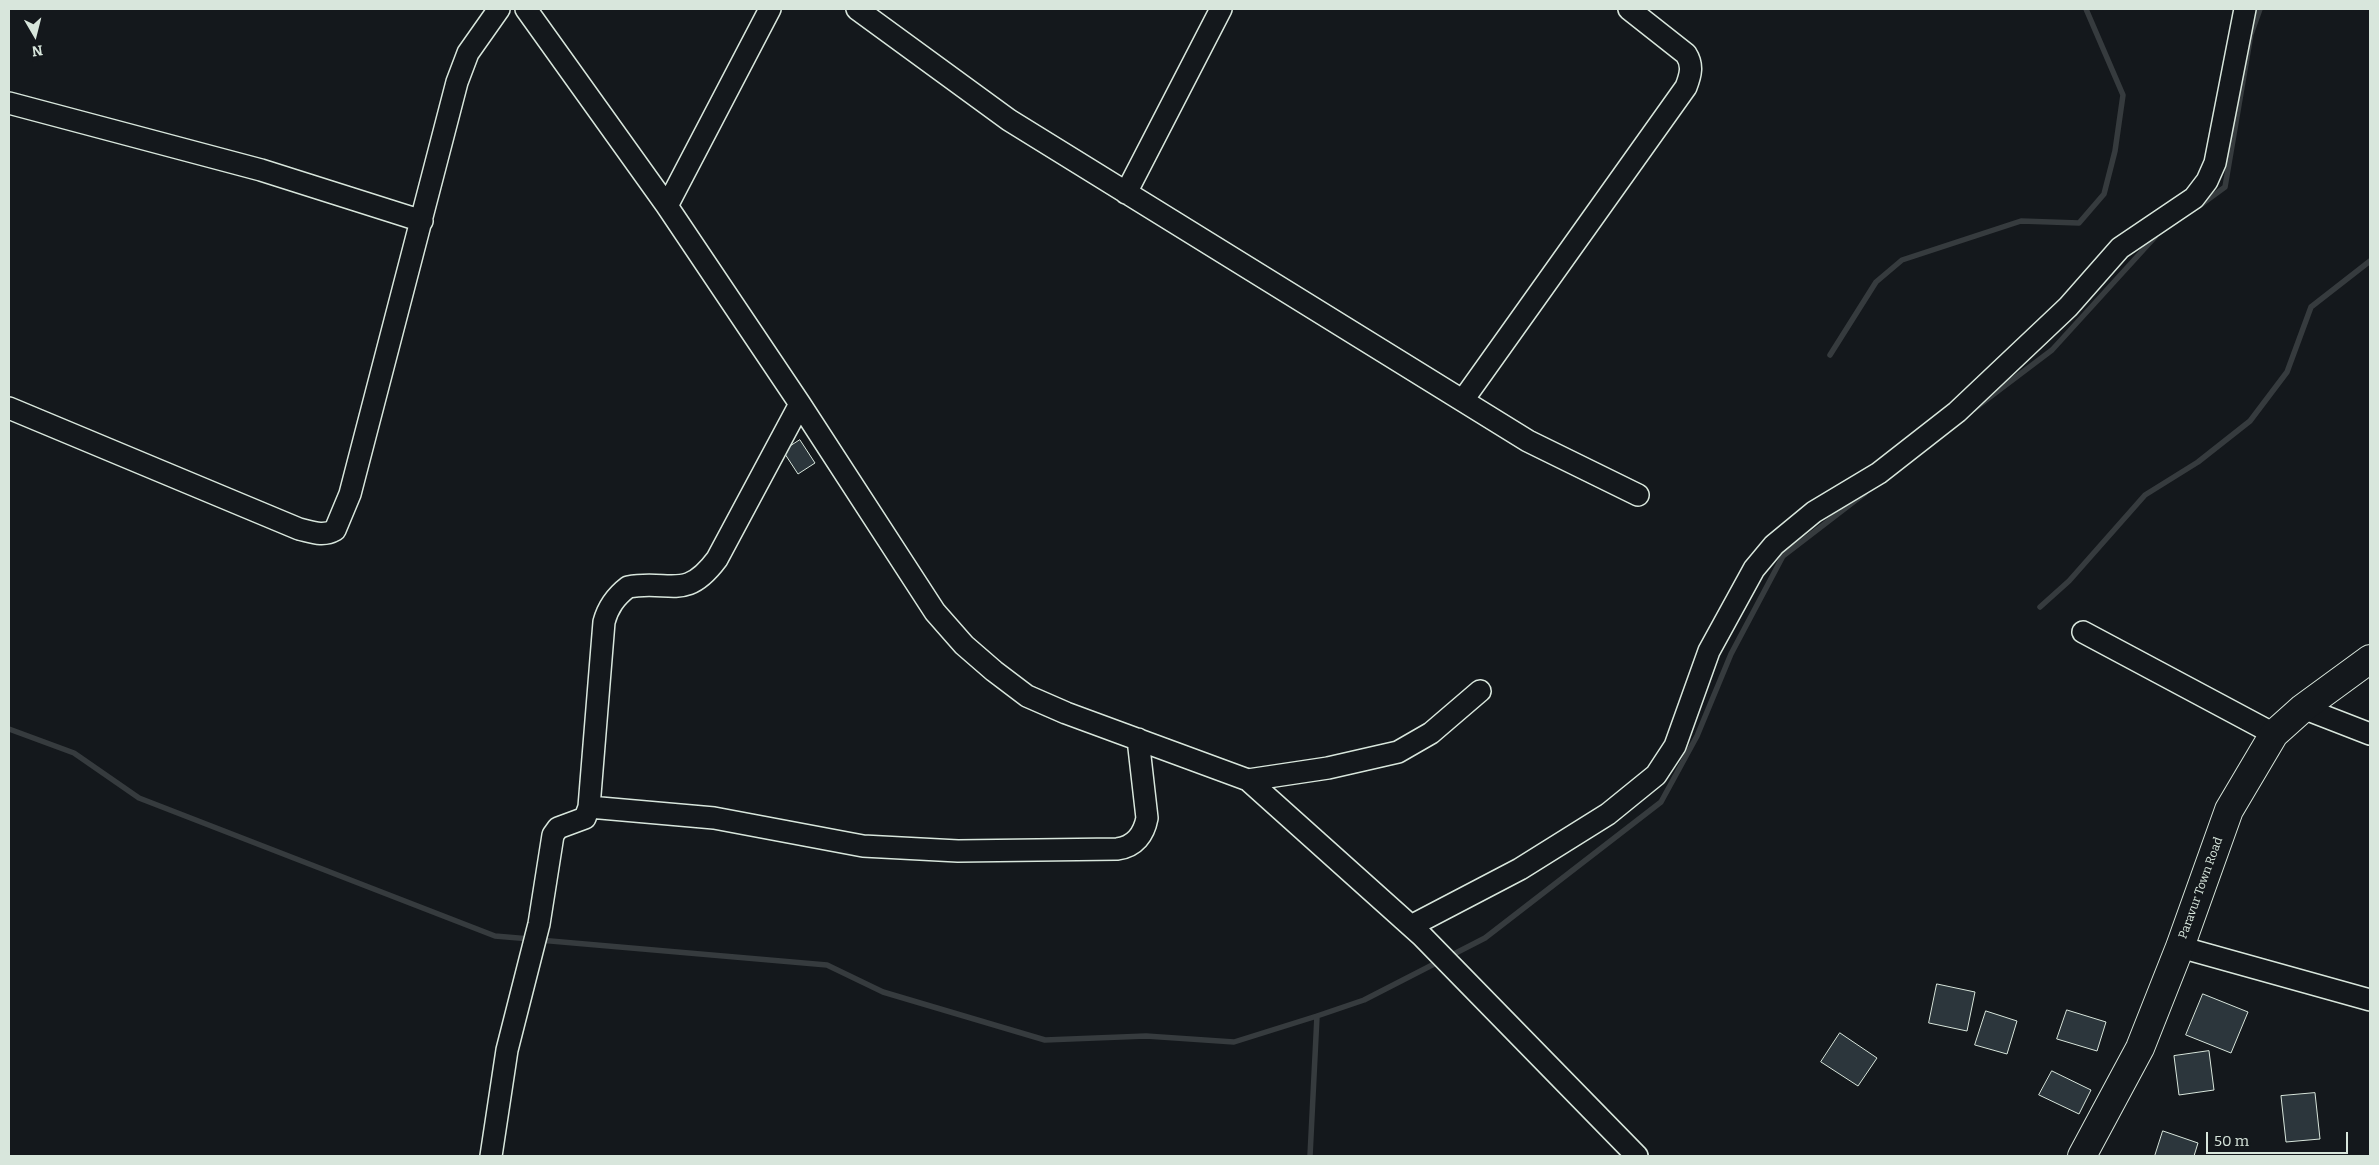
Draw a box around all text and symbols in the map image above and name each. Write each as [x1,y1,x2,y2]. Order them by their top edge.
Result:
north arrow [10,10,60,60]
text: N [31,41,44,60]
street label: Paravur Town Road [2176,835,2226,941]
scale bar [2209,1122,2352,1154]
text: 50 m [2214,1132,2249,1150]

